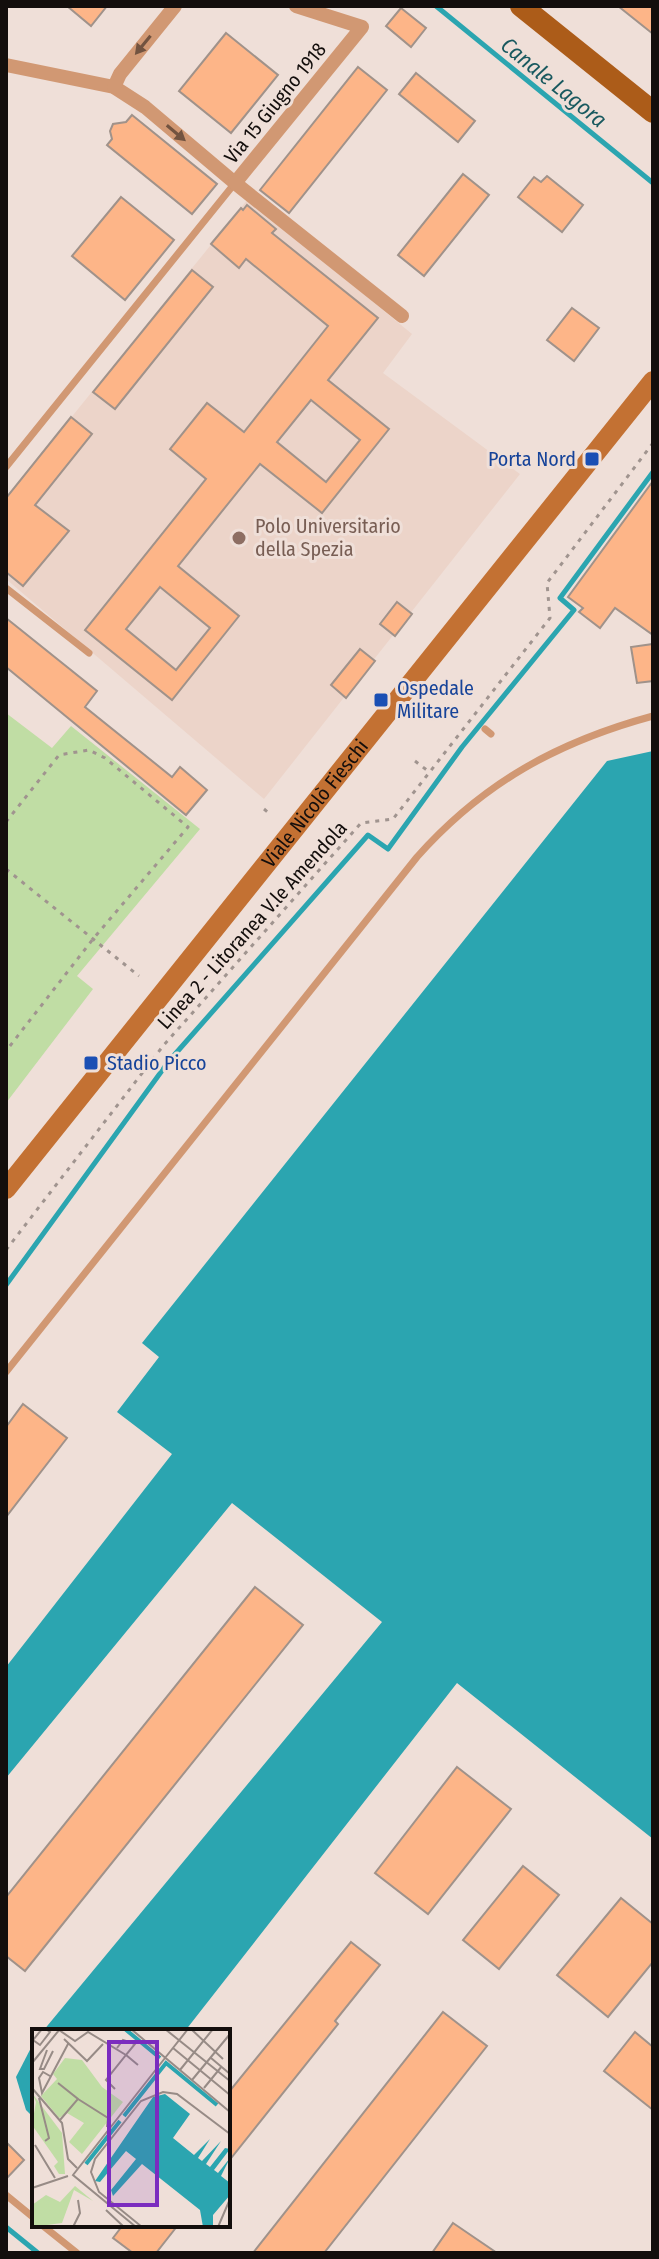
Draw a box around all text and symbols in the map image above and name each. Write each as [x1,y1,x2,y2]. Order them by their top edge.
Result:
water label: Canale Lagora [495,32,612,133]
one-way arrow [135,35,152,55]
street label: Via 15 Giugno 1918 [219,38,331,168]
one-way arrow [166,124,186,141]
place label: Porta Nord [488,447,576,471]
marker: Porta Nord [583,450,601,468]
place label: Polo Universitario della Spezia [255,514,401,561]
marker: Polo Universitario della Spezia [230,529,248,547]
place label: Ospedale Militare [397,676,474,723]
marker: Ospedale Militare [372,691,390,709]
street label: Viale Nicolò Fieschi [256,735,373,872]
street label: Linea 2 - Litoranea V.le Amendola [152,816,352,1034]
place label: Stadio Picco [107,1051,206,1075]
marker: Stadio Picco [82,1054,100,1072]
inset map [32,2029,230,2227]

